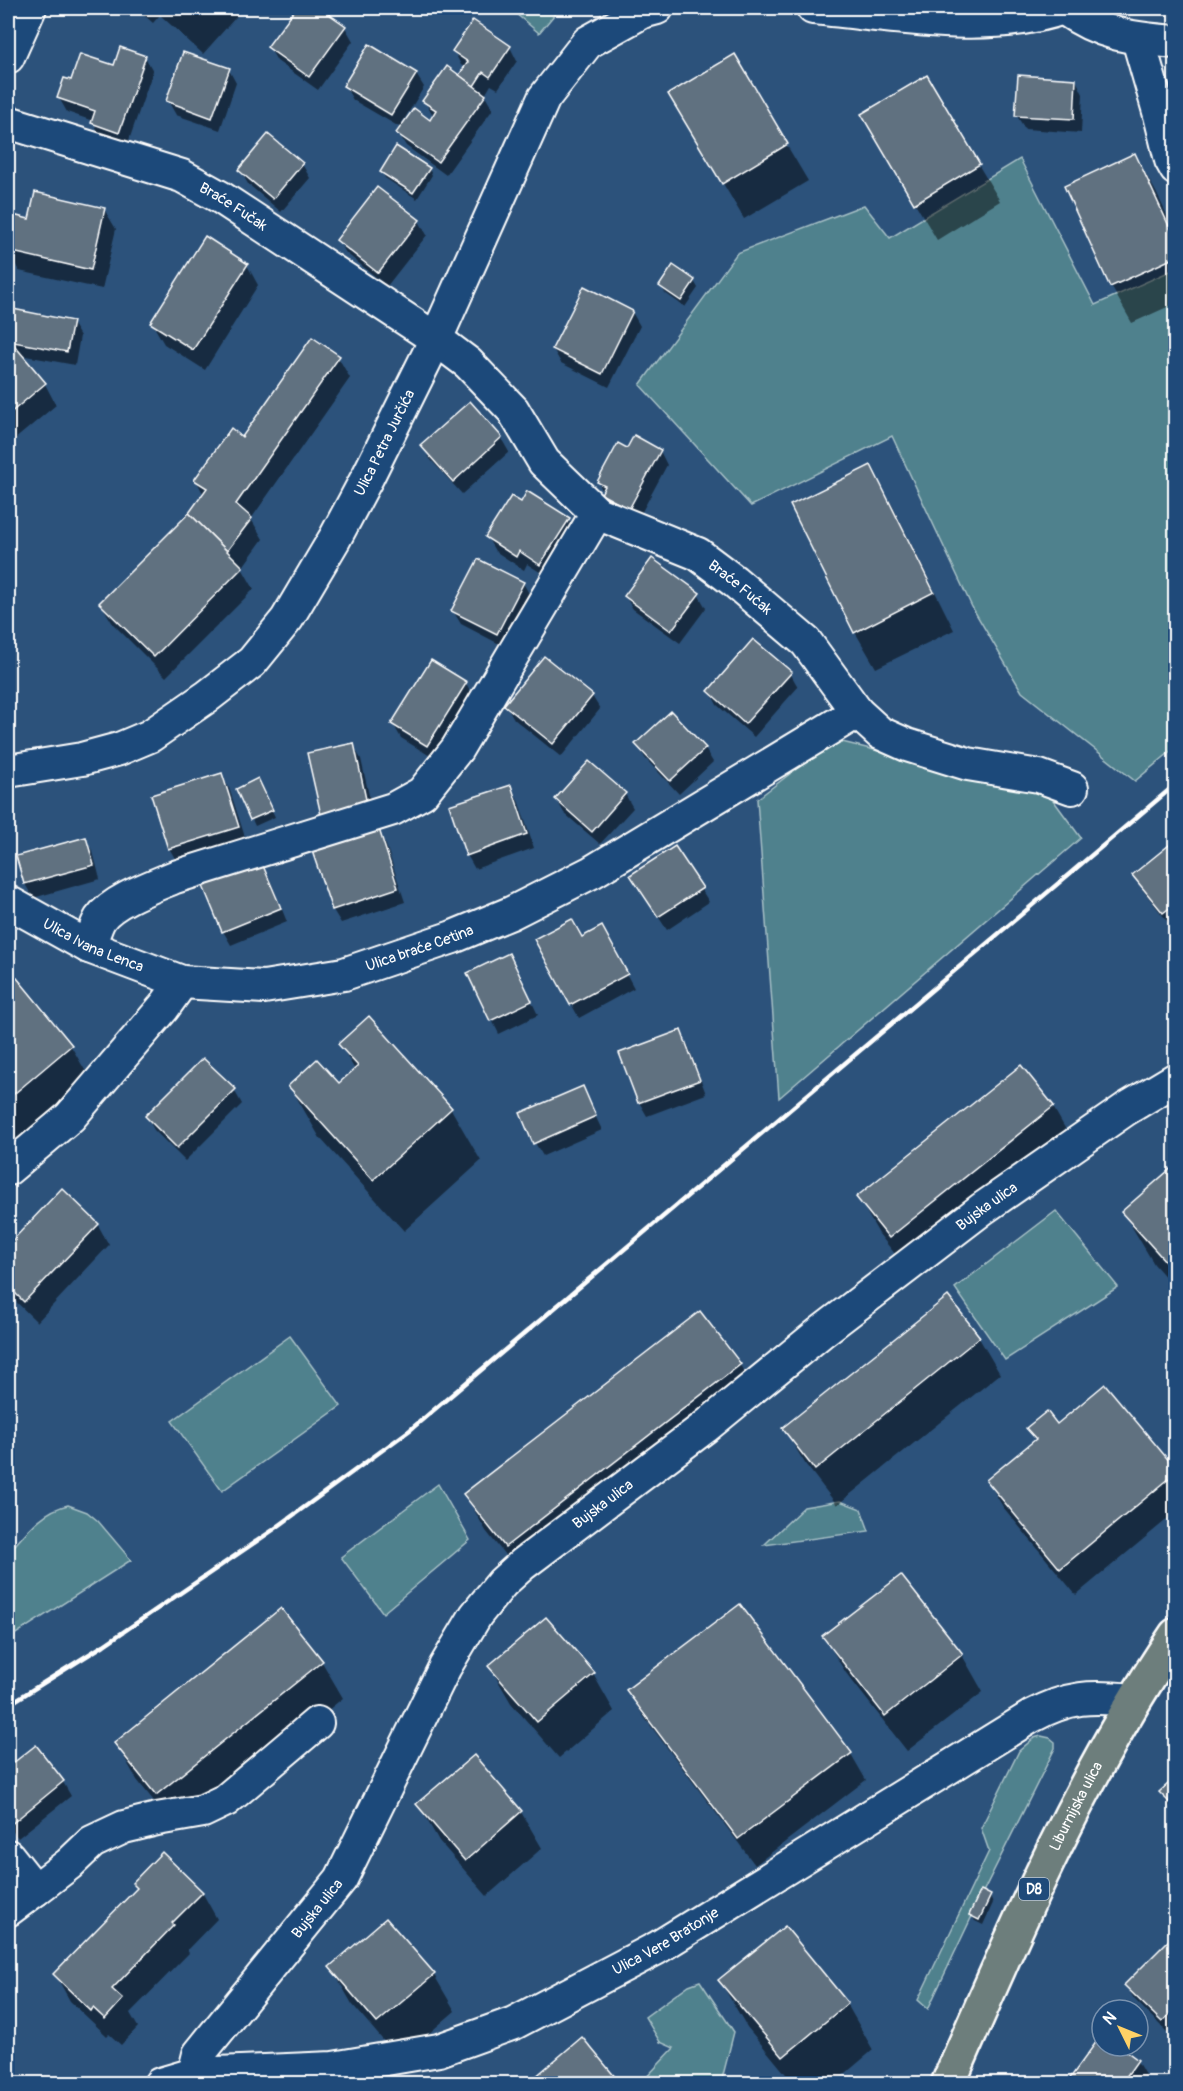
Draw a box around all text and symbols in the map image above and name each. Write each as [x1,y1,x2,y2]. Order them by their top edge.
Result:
street label: Braće Fučak [196,178,272,235]
street label: Ulica Petra Jurčića [350,386,419,499]
street label: Braće Fućak [705,556,777,619]
street label: Ulica Ivana Lenca [40,914,147,976]
street label: Ulica braće Cetina [363,920,476,976]
street label: Bujska ulica [952,1178,1021,1235]
street label: Bujska ulica [569,1475,637,1533]
street label: Liburnijska ulica [1045,1758,1107,1854]
street label: Bujska ulica [287,1875,347,1942]
road number: D8 [1019,1878,1049,1900]
street label: Ulica Vere Bratonje [609,1902,723,1979]
north arrow [1090,1998,1150,2058]
text: N [1099,2008,1121,2029]

